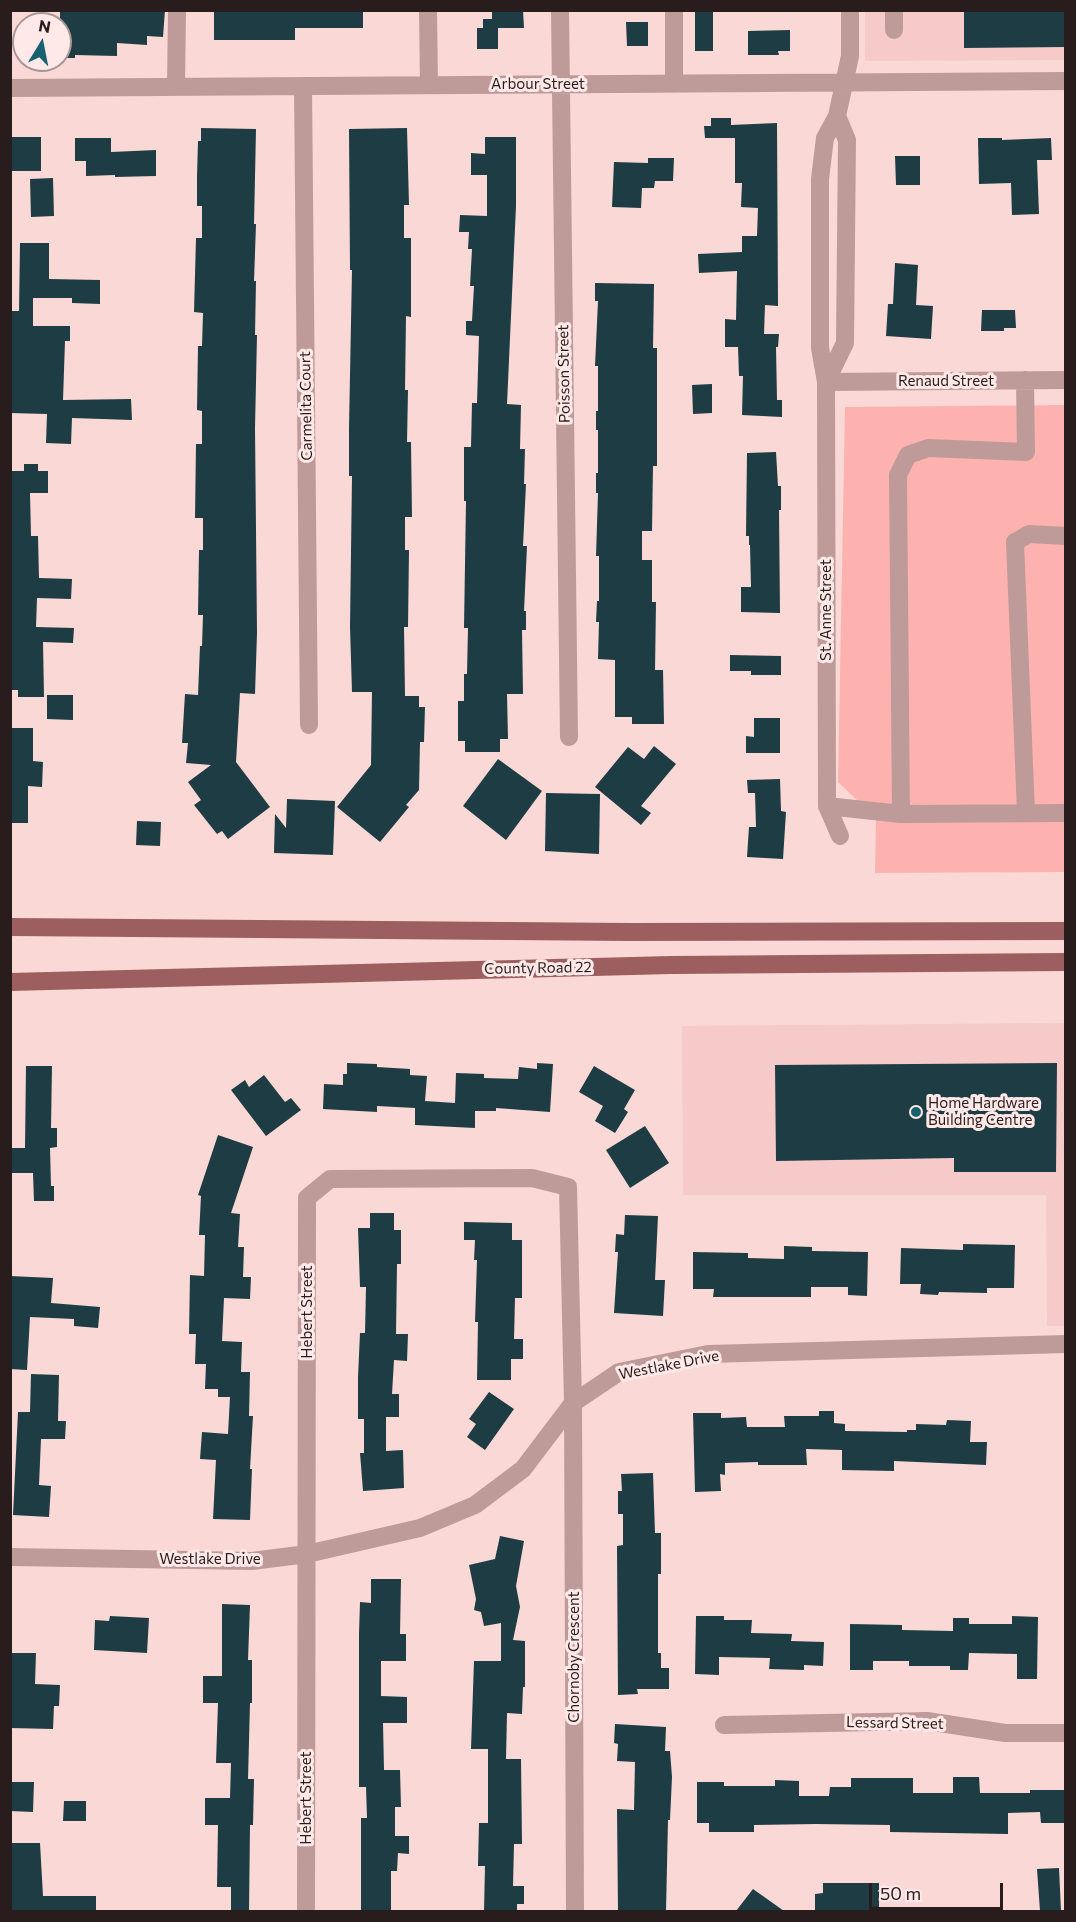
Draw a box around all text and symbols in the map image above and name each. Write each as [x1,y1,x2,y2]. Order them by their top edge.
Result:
north arrow [12,12,72,72]
text: N [37,15,52,36]
street label: Arbour Street [491,75,585,93]
street label: Poisson Street [554,325,574,423]
street label: Carmelita Court [296,351,316,461]
street label: Renaud Street [898,372,994,390]
street label: St. Anne Street [817,559,835,661]
street label: County Road 22 [484,958,592,978]
place label: Home Hardware Building Centre [928,1094,1039,1129]
marker: Home Hardware Building Centre [909,1105,923,1119]
street label: Hebert Street [298,1265,316,1359]
street label: Westlake Drive [617,1346,721,1384]
street label: Westlake Drive [159,1550,261,1568]
street label: Chornoby Crescent [565,1591,583,1723]
street label: Lessard Street [846,1713,944,1733]
street label: Hebert Street [297,1751,315,1845]
scale bar [872,1871,1006,1909]
text: 50 m [880,1882,921,1904]

